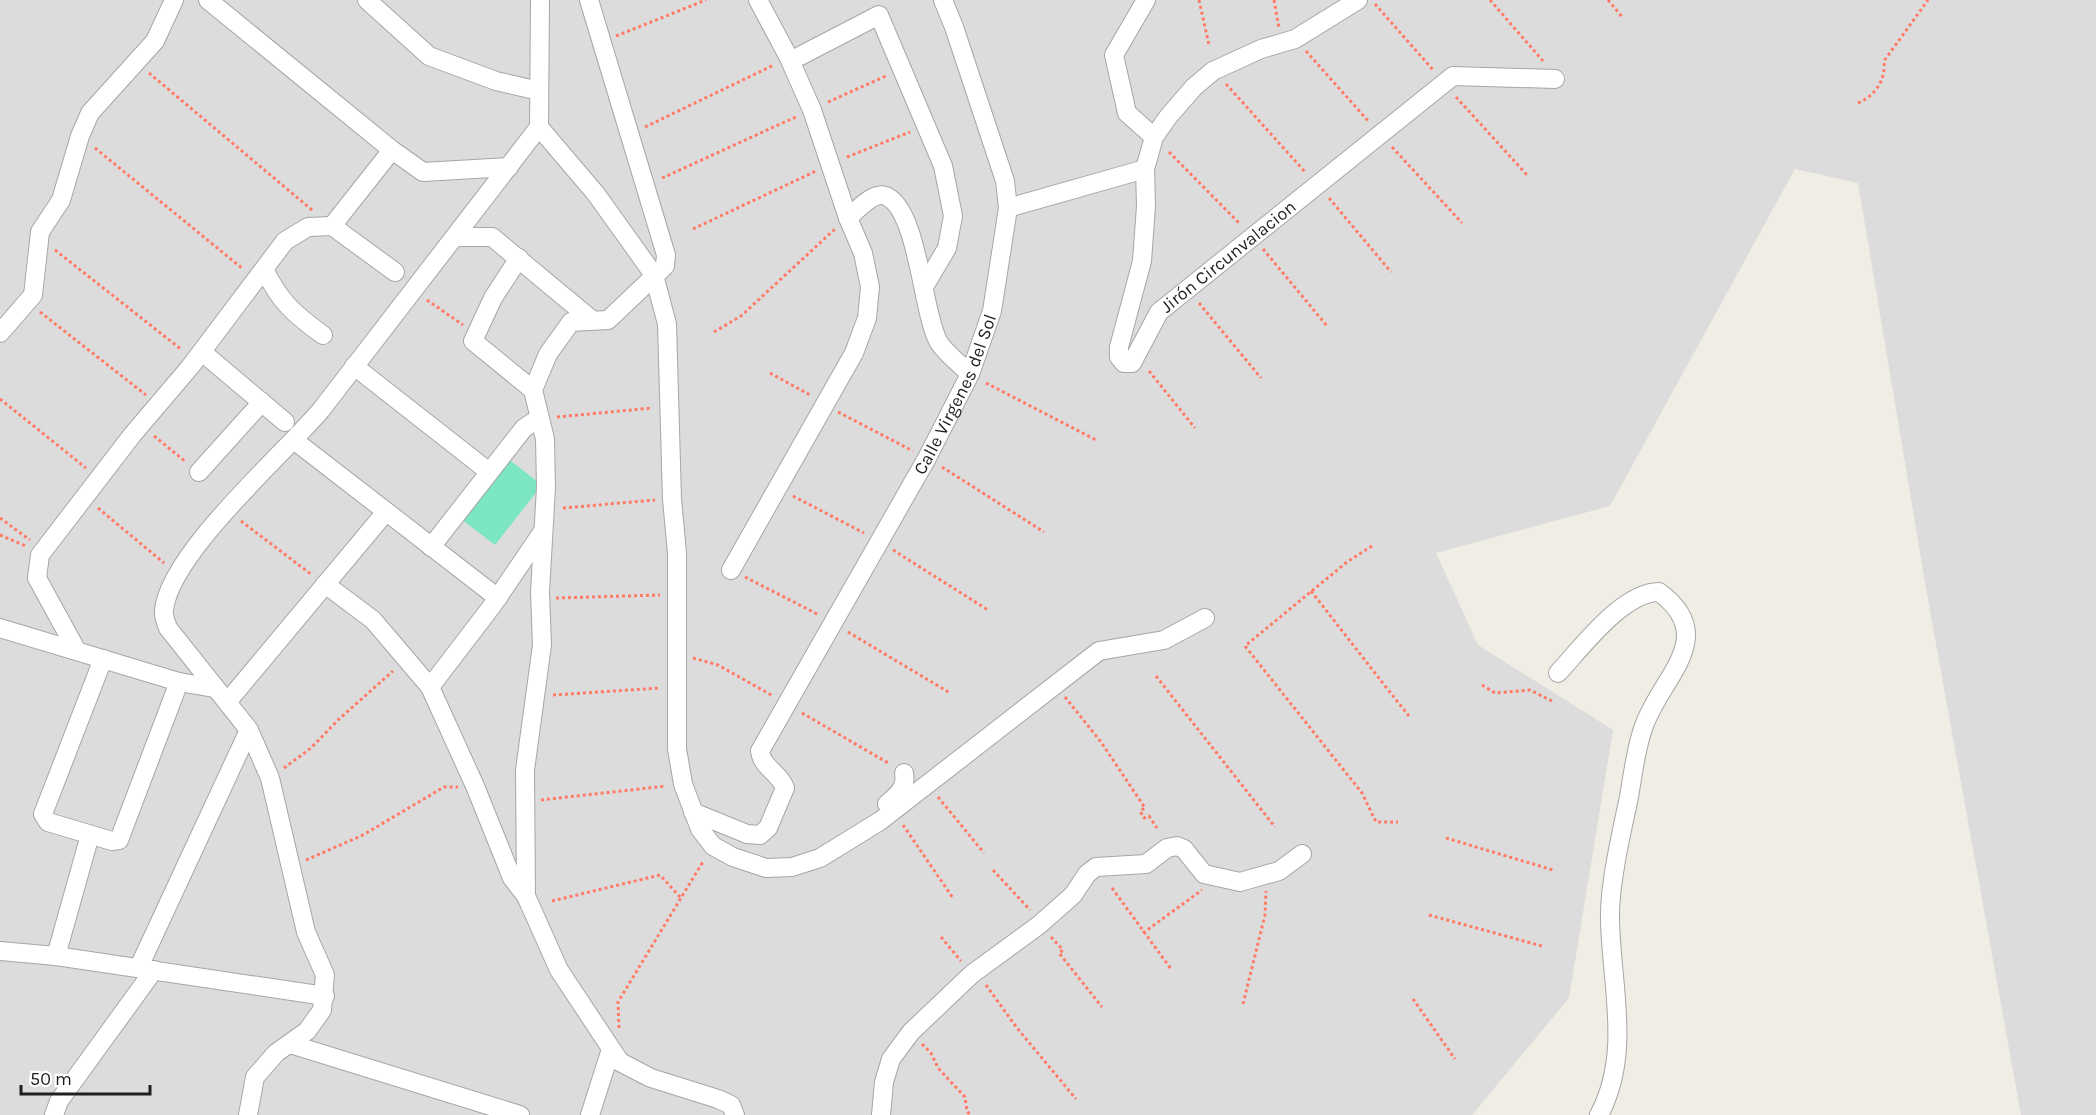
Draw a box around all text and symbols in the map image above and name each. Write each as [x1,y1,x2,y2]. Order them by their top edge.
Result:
street label: Jirón Circunvalacion [1156,195,1300,317]
street label: Calle Virgenes del Sol [909,311,1001,479]
scale bar [21,1058,150,1096]
text: 50 m [30,1068,72,1090]

